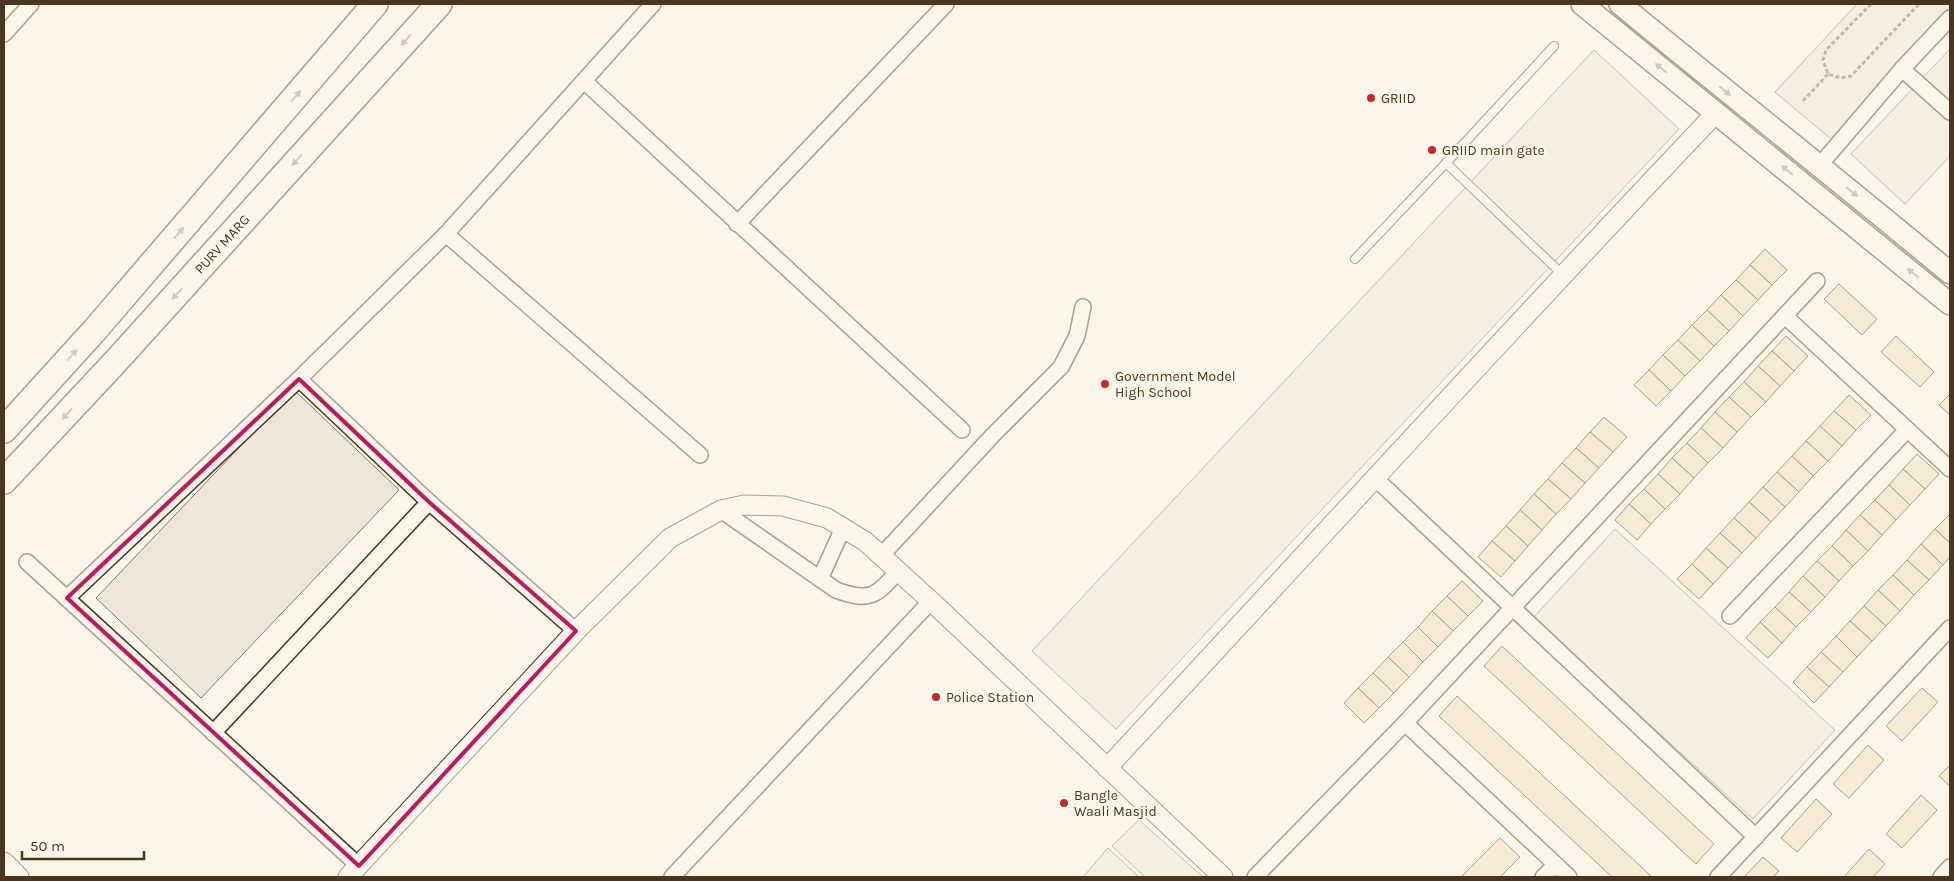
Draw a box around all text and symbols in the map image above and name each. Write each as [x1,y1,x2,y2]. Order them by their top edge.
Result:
one-way arrow [400,33,412,45]
one-way arrow [1654,62,1667,73]
one-way arrow [1718,85,1731,96]
one-way arrow [290,90,301,103]
place label: GRIID [1381,90,1416,107]
marker: GRIID [1365,92,1377,104]
place label: GRIID main gate [1442,142,1545,159]
marker: GRIID main gate [1426,144,1438,156]
one-way arrow [291,154,303,166]
one-way arrow [1781,165,1794,176]
one-way arrow [1845,186,1858,197]
street label: PURV MARG [191,211,254,278]
one-way arrow [173,226,184,239]
one-way arrow [1906,267,1919,278]
one-way arrow [171,288,183,300]
one-way arrow [66,350,78,362]
place label: Government Model High School [1115,368,1236,401]
marker: Government Model High School [1099,378,1111,390]
one-way arrow [61,407,73,419]
place label: Police Station [946,689,1034,706]
marker: Police Station [930,691,942,703]
place label: Bangle Waali Masjid [1074,787,1157,820]
marker: Bangle Waali Masjid [1058,797,1070,809]
scale bar [22,828,145,860]
text: 50 m [30,837,65,855]

